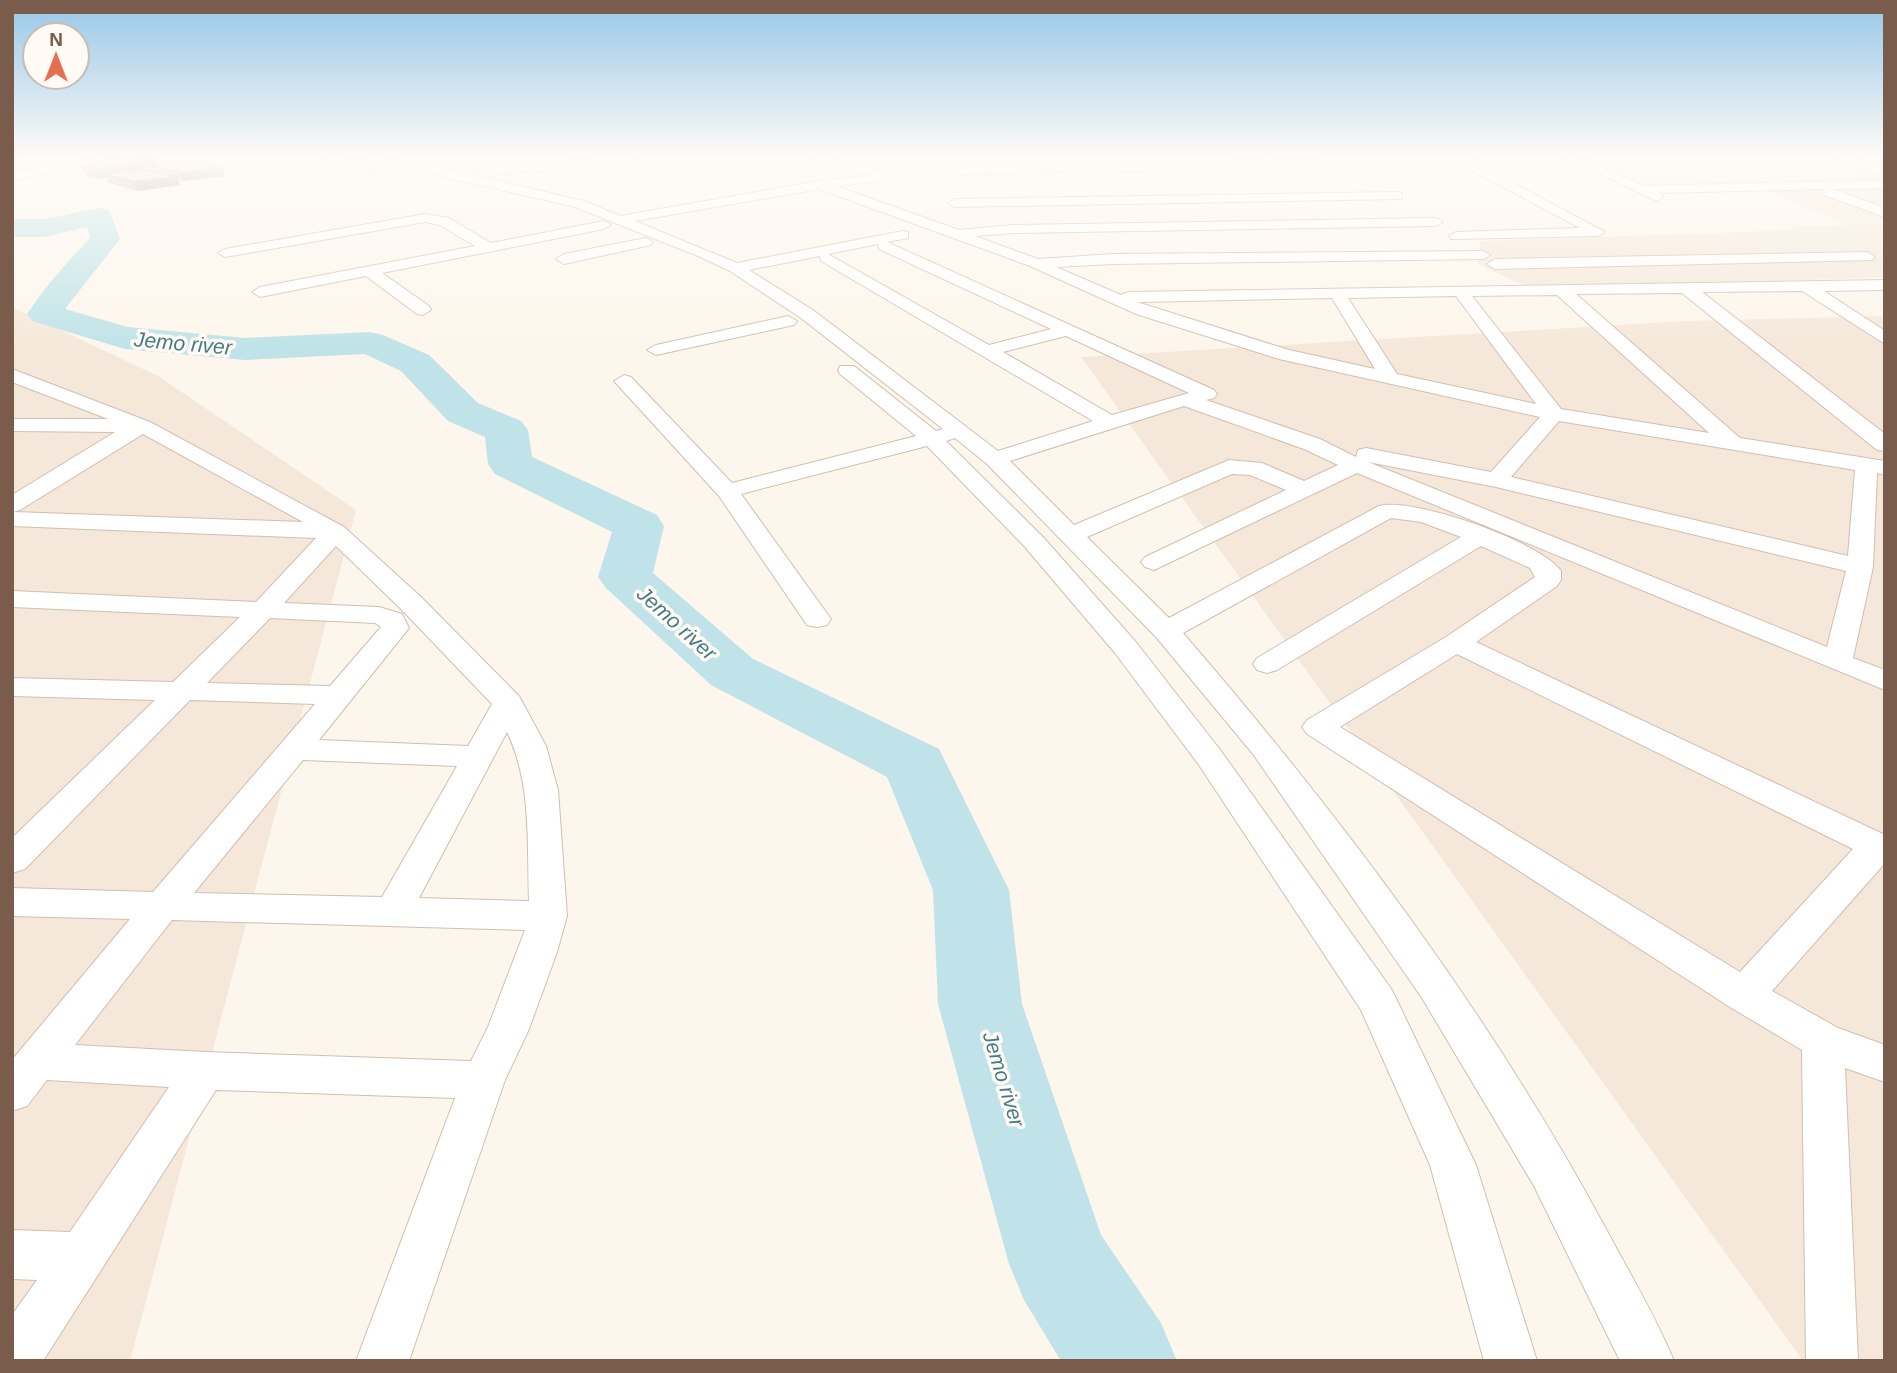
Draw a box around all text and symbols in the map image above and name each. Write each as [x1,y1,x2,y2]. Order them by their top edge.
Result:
north arrow [21,21,91,91]
text: N [49,29,63,50]
water label: Jemo river [132,327,234,359]
water label: Jemo river [632,581,722,665]
water label: Jemo river [978,1028,1030,1130]

